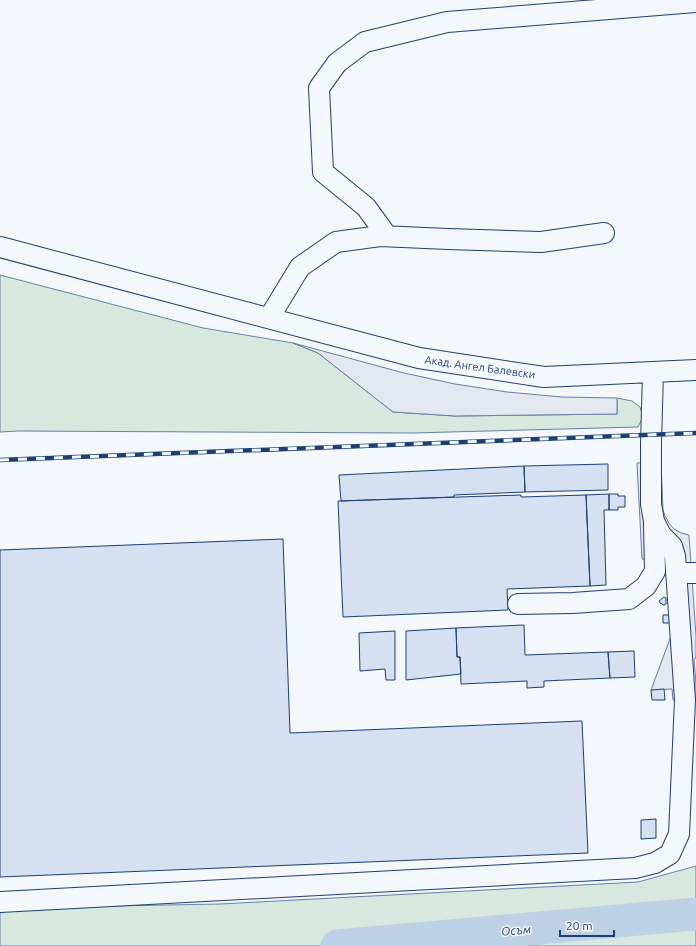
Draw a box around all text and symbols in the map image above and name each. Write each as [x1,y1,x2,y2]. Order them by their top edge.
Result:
street label: Акад. Ангел Балевски [424,353,536,381]
scale bar [560,912,614,938]
text: 20 m [566,919,593,932]
water label: Осъм [501,922,531,938]

